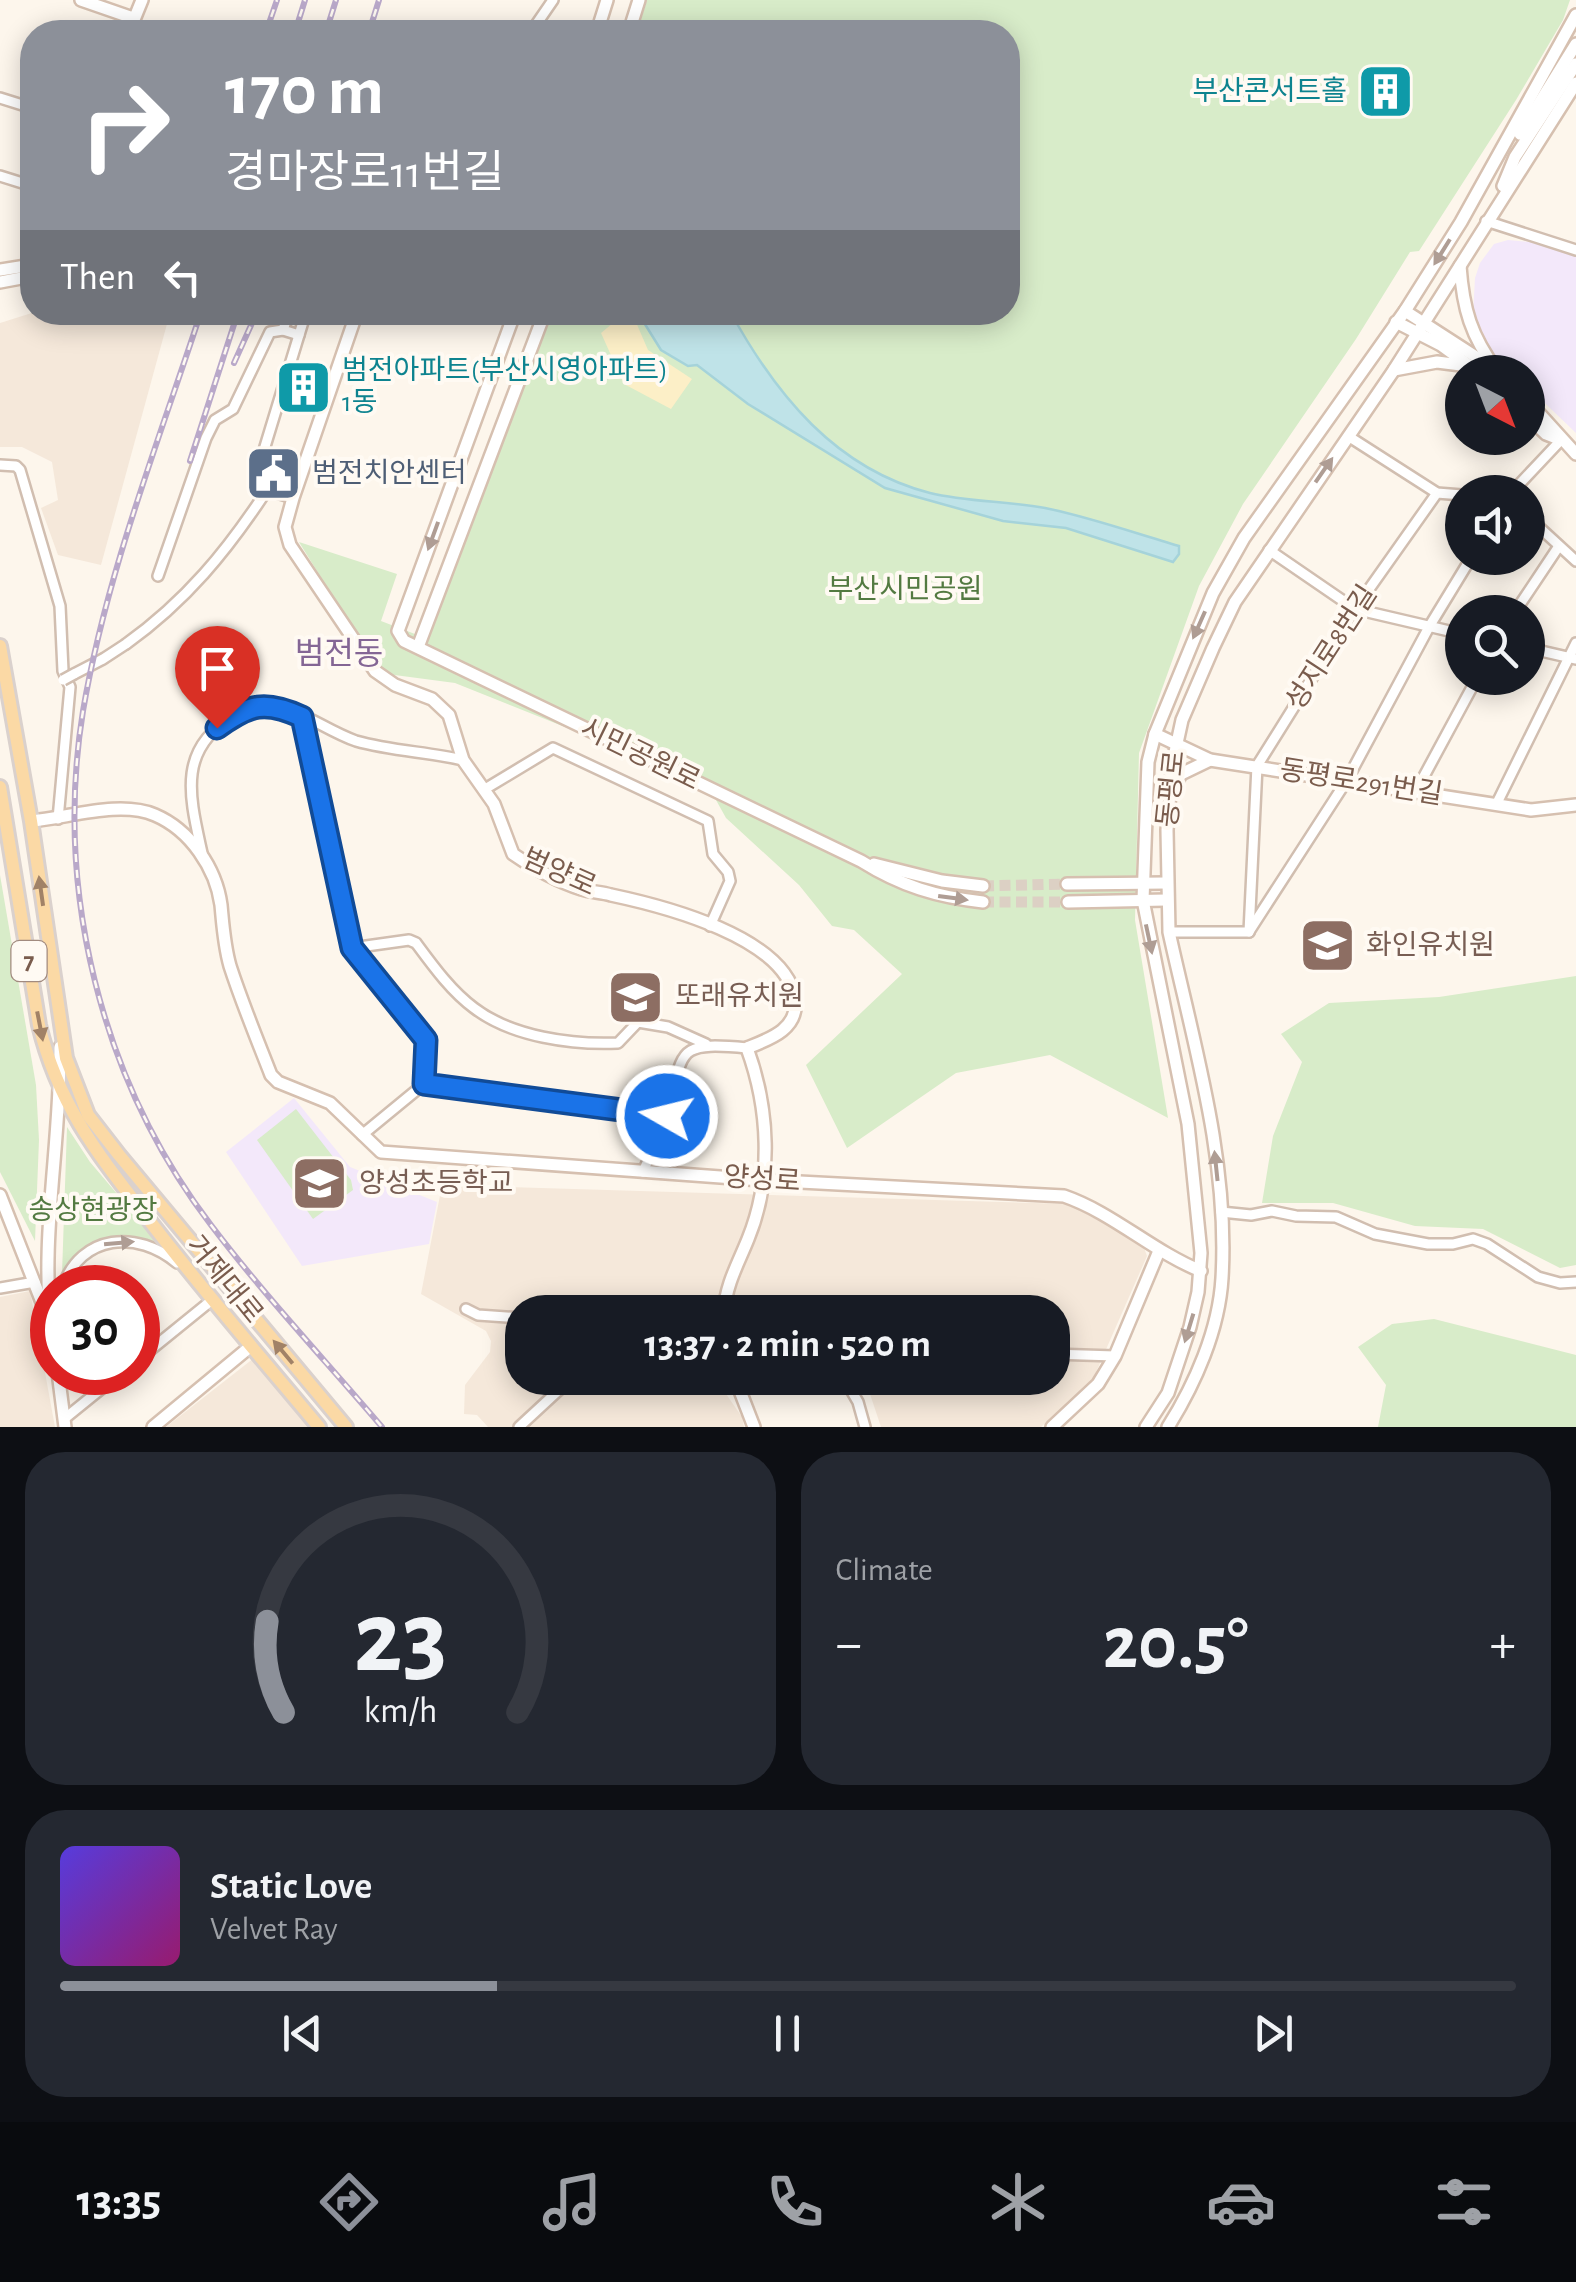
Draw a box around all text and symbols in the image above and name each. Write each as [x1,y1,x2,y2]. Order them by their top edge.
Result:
text: 170 m [225,57,384,127]
icon: right [60,60,190,190]
building icon: 부산콘서트홀 [1356,62,1416,122]
place label: 부산콘서트홀 [1192,76,1347,106]
text: 경마장로11번길 [225,151,504,196]
one-way arrow [1433,239,1451,266]
icon: left [155,250,210,305]
text: Then [60,259,135,297]
place label: 범전아파트(부산시영아파트) 1동 [342,355,668,417]
north arrow [1445,355,1545,455]
map controls [1445,355,1545,695]
building icon: 범전아파트(부산시영아파트) 1동 [273,357,333,417]
public building icon: 범전치안센터 [243,444,303,504]
one-way arrow [1314,457,1333,483]
place label: 범전치안센터 [312,458,467,488]
button: sound [1445,475,1545,575]
one-way arrow [425,521,441,551]
park label: 부산시민공원 [828,574,982,604]
street label: 성지로8번길 [1280,580,1382,715]
button: search [1445,595,1545,695]
one-way arrow [1191,610,1207,640]
pin [175,626,260,729]
district label: 범전동 [295,637,383,670]
icon: arrive [190,641,245,696]
street label: 시민공원로 [576,712,705,796]
street label: 동평로 [1152,749,1190,829]
street label: 동평로291번길 [1278,754,1445,810]
street label: 범양로 [518,843,601,902]
one-way arrow [33,875,49,907]
one-way arrow [938,891,969,907]
school or university icon: 화인유치원 [1297,916,1357,976]
one-way arrow [1142,924,1158,955]
place label: 화인유치원 [1366,930,1495,960]
road number: 7 [12,941,46,981]
school or university icon: 또래유치원 [606,967,666,1027]
place label: 또래유치원 [675,981,804,1011]
one-way arrow [32,1011,48,1042]
position arrow [615,1064,719,1168]
one-way arrow [1208,1149,1224,1181]
school or university icon: 양성초등학교 [290,1154,350,1214]
street label: 양성로 [722,1161,802,1197]
place label: 양성초등학교 [359,1168,514,1198]
park label: 송상현광장 [29,1195,157,1225]
street label: 거제대로 [181,1230,269,1329]
one-way arrow [104,1235,136,1251]
speed limit sign: 30 [30,1265,160,1395]
one-way arrow [1180,1313,1195,1343]
text: 13:37 · 2 min · 520 m [644,1326,931,1364]
one-way arrow [273,1340,294,1365]
text: Climate [836,1554,933,1586]
text: 23 [353,1587,447,1691]
text: 20.5° [1103,1607,1249,1682]
text: − [836,1617,862,1672]
text: + [1490,1617,1516,1672]
text: km/h [363,1693,437,1729]
text: Static Love [210,1868,372,1906]
text: Velvet Ray [210,1913,338,1945]
icon: previous [275,2006,330,2061]
icon: pause [760,2006,815,2061]
icon: next [1246,2006,1301,2061]
icon: directions [314,2167,384,2237]
icon: music [537,2167,607,2237]
icon: phone [760,2167,830,2237]
icon: climate [983,2167,1053,2237]
icon: car [1206,2167,1276,2237]
icon: filters [1429,2167,1499,2237]
text: 13:35 [77,2179,161,2224]

